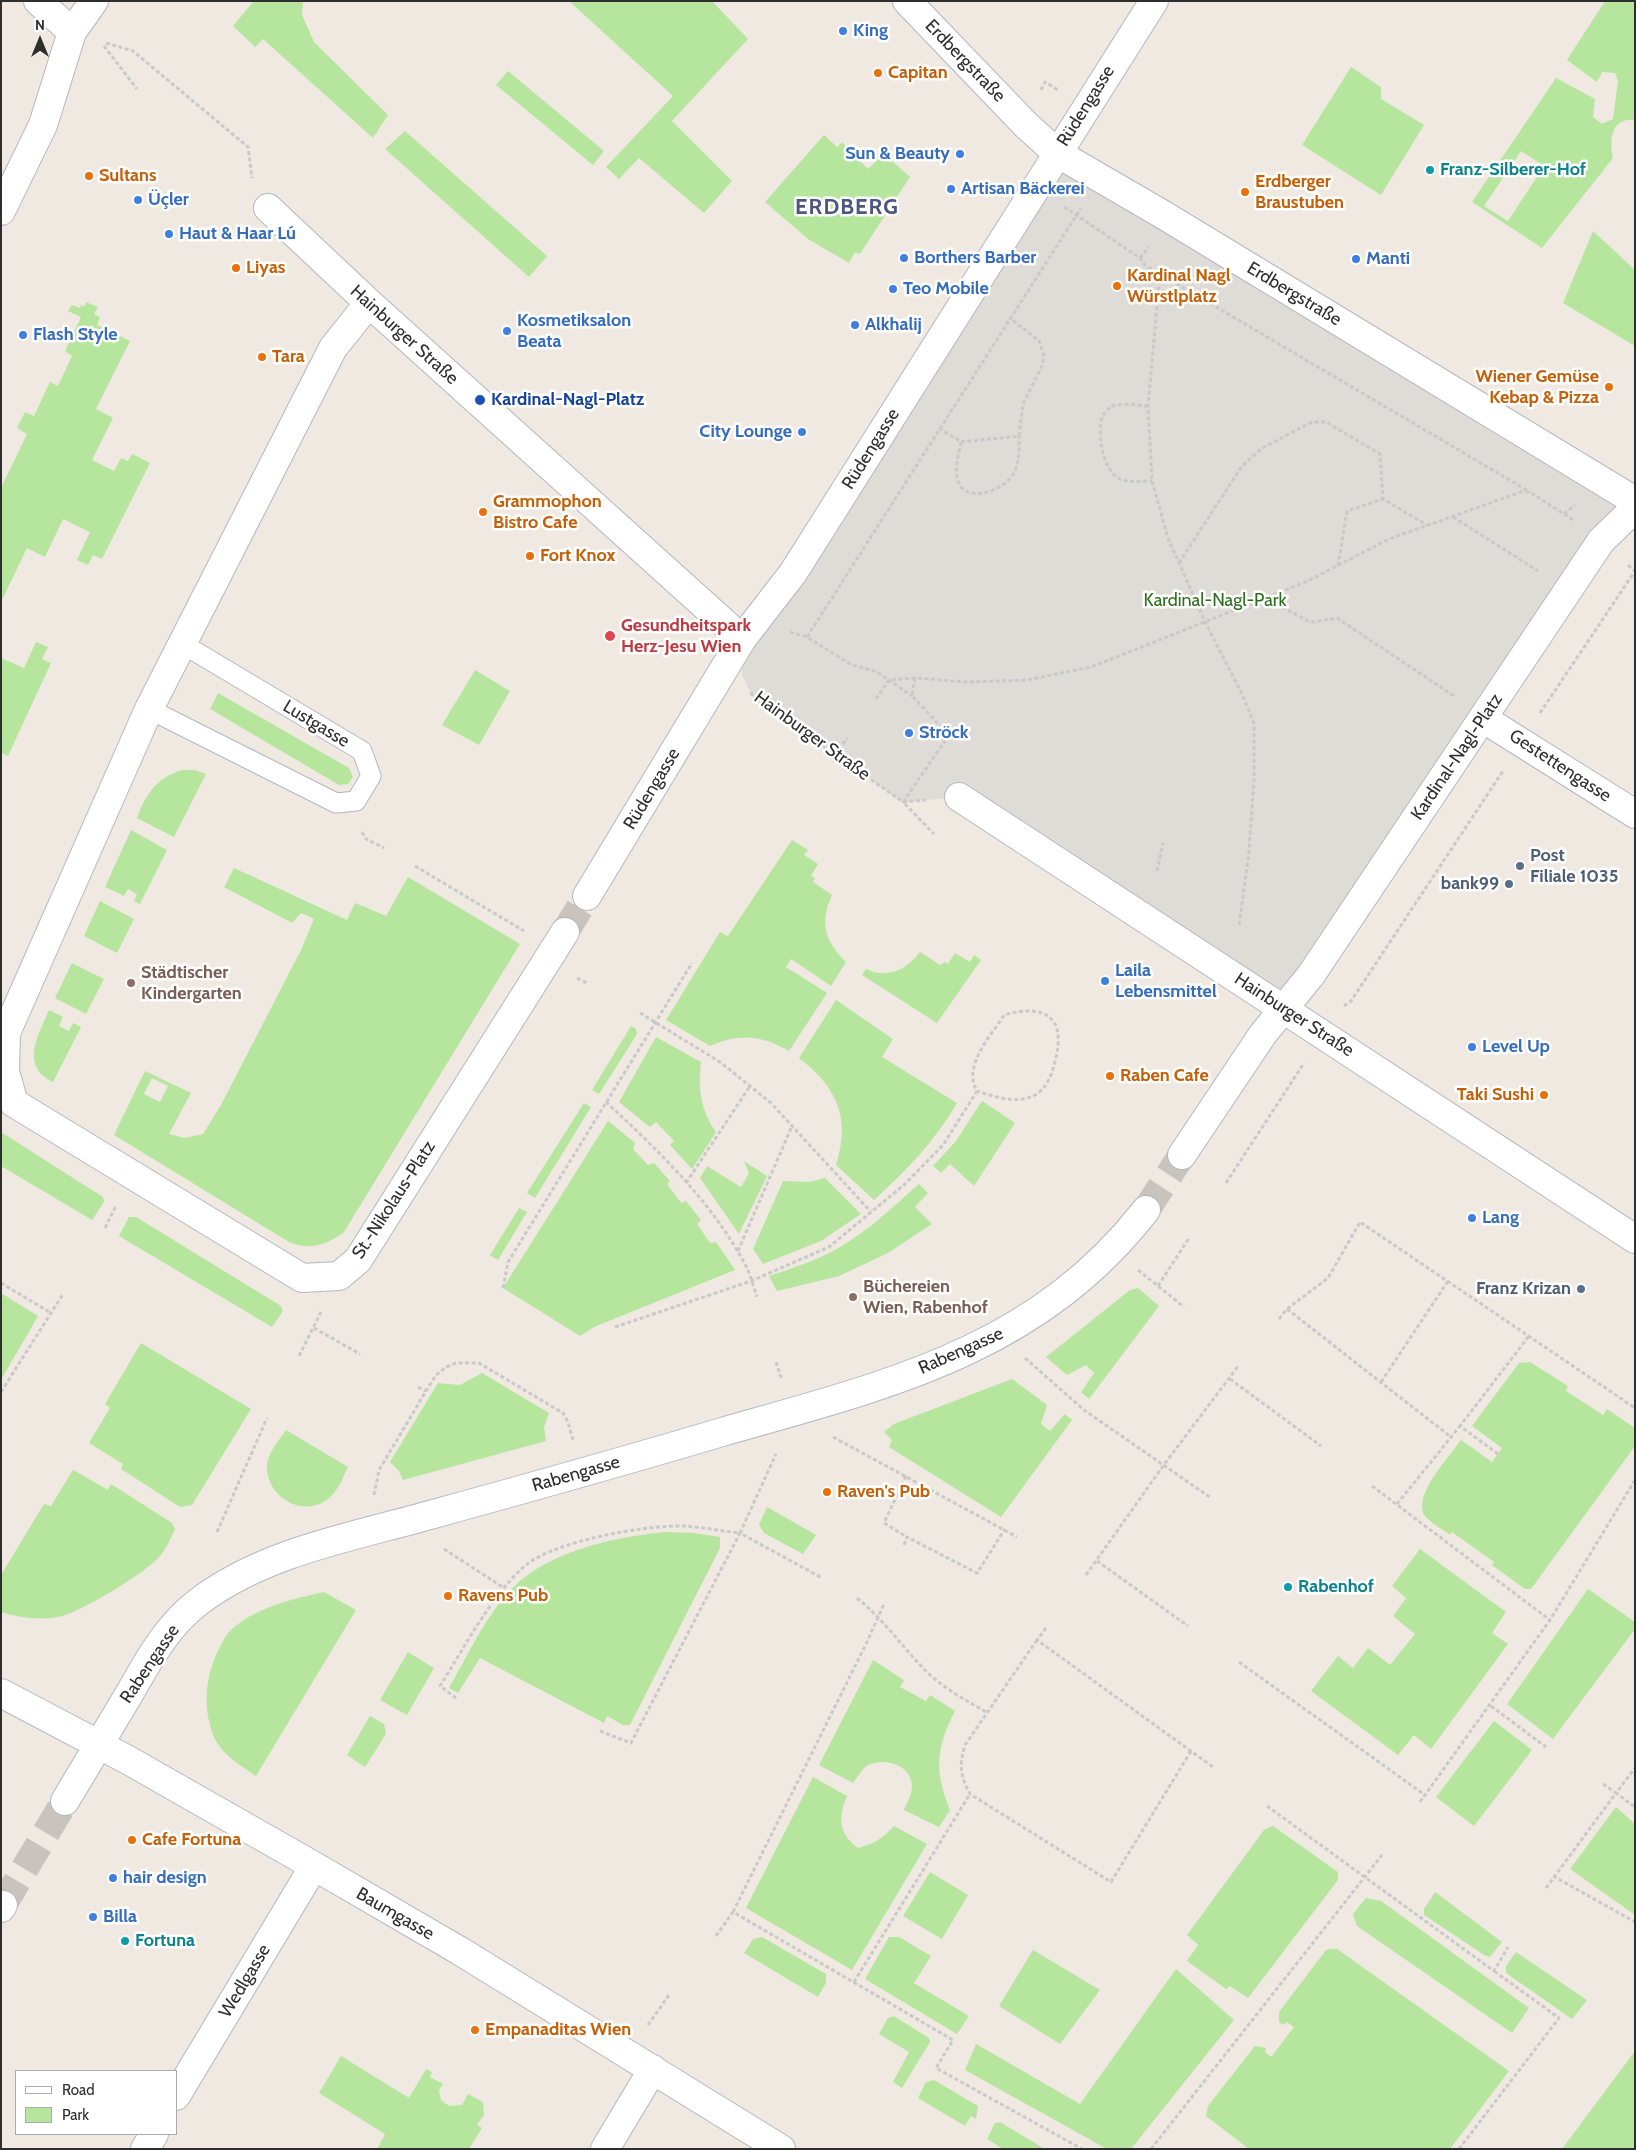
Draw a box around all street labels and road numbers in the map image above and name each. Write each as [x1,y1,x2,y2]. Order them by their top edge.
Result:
street label: Erdbergstraße [920,15,1010,107]
street label: Rüdengasse [1053,62,1119,150]
street label: Erdbergstraße [1243,257,1345,331]
street label: Hainburger Straße [346,281,462,389]
street label: Rüdengasse [838,405,904,493]
street label: Hainburger Straße [750,687,874,785]
street label: Kardinal-Nagl-Platz [1407,690,1507,824]
street label: Lustgasse [279,696,353,752]
street label: Gestettengasse [1505,725,1615,807]
street label: Rüdengasse [619,744,685,834]
street label: Hainburger Straße [1230,968,1358,1062]
street label: St.-Nikolaus-Platz [348,1137,440,1263]
street label: Rabengasse [915,1323,1007,1379]
street label: Rabengasse [530,1451,622,1497]
street label: Rabengasse [116,1620,184,1708]
street label: Baumgasse [352,1883,438,1945]
street label: Wedlgasse [215,1941,275,2021]

